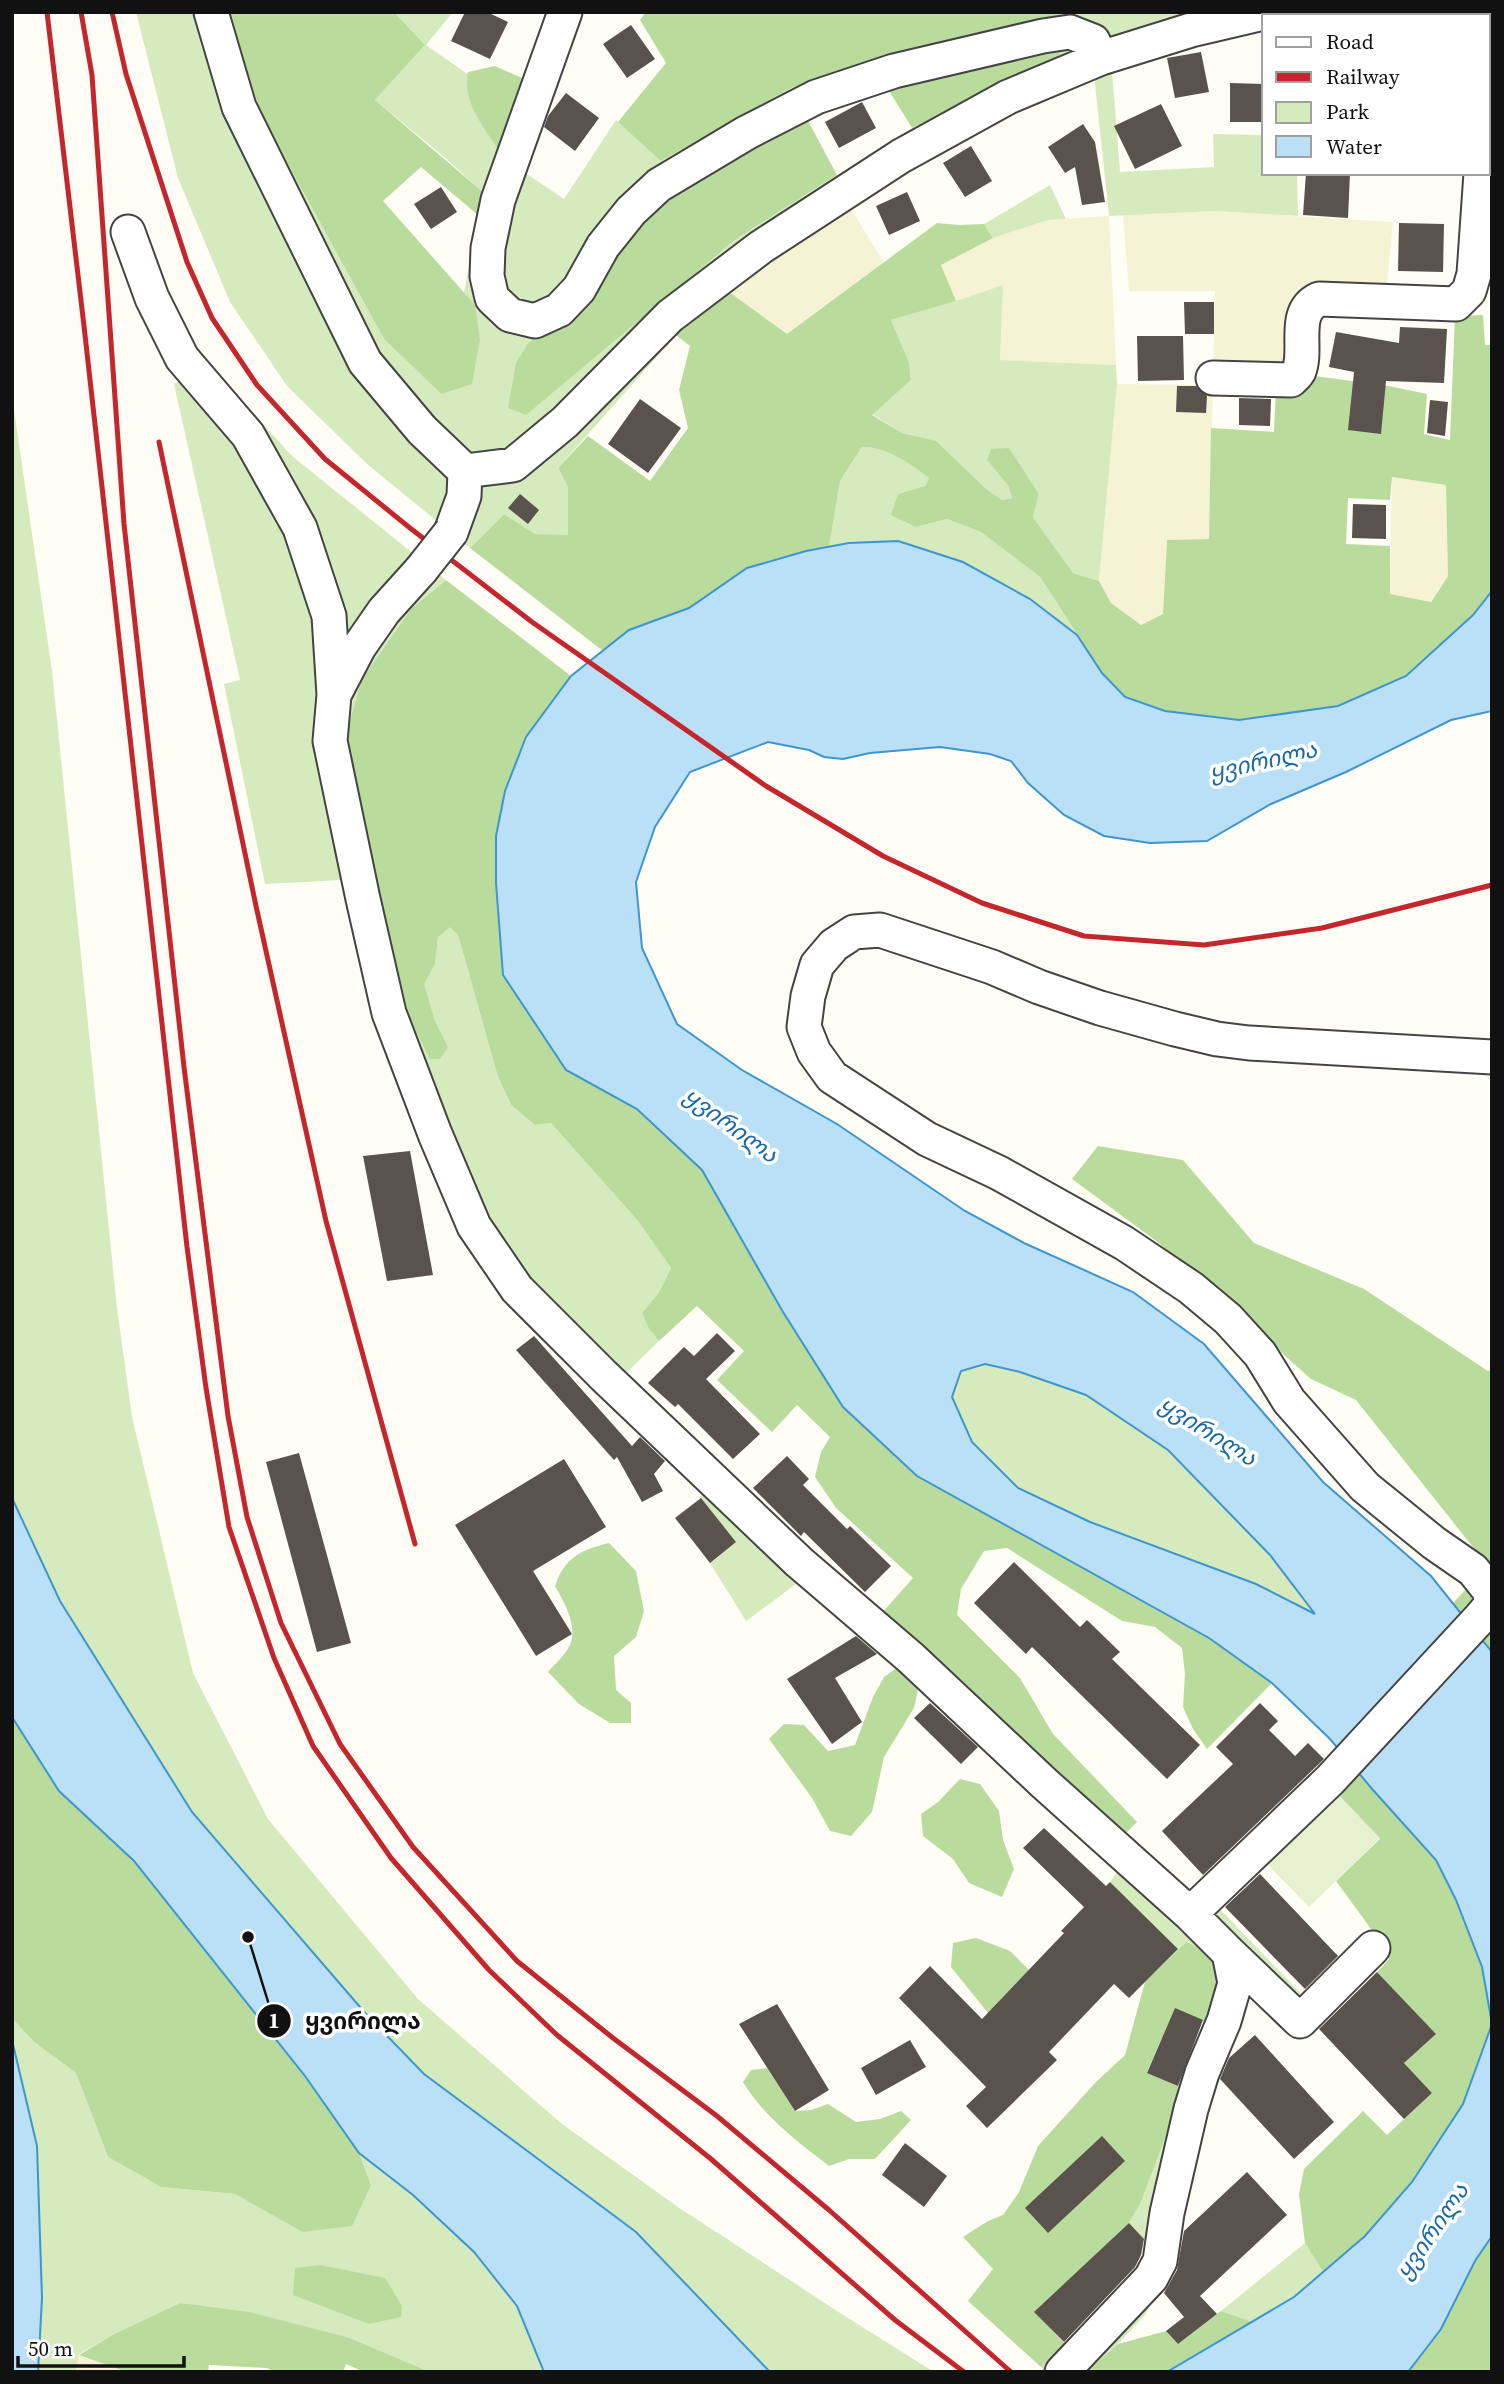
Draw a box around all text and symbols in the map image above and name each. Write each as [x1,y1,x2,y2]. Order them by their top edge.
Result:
legend [1262,14,1490,175]
text: Road [1326,27,1374,56]
text: Railway [1326,62,1400,91]
text: Park [1326,97,1370,126]
text: Water [1326,132,1382,161]
water label: ყვირილა [1206,733,1320,789]
water label: ყვირილა [677,1080,785,1170]
water label: ყვირილა [1153,1388,1263,1474]
callout: ყვირილა [257,1999,435,2043]
text: ყვირილა [305,2005,421,2037]
text: 1 [268,2006,280,2035]
water label: ყვირილა [1388,2176,1476,2285]
scale bar [18,2324,184,2368]
text: 50 m [28,2334,73,2363]

